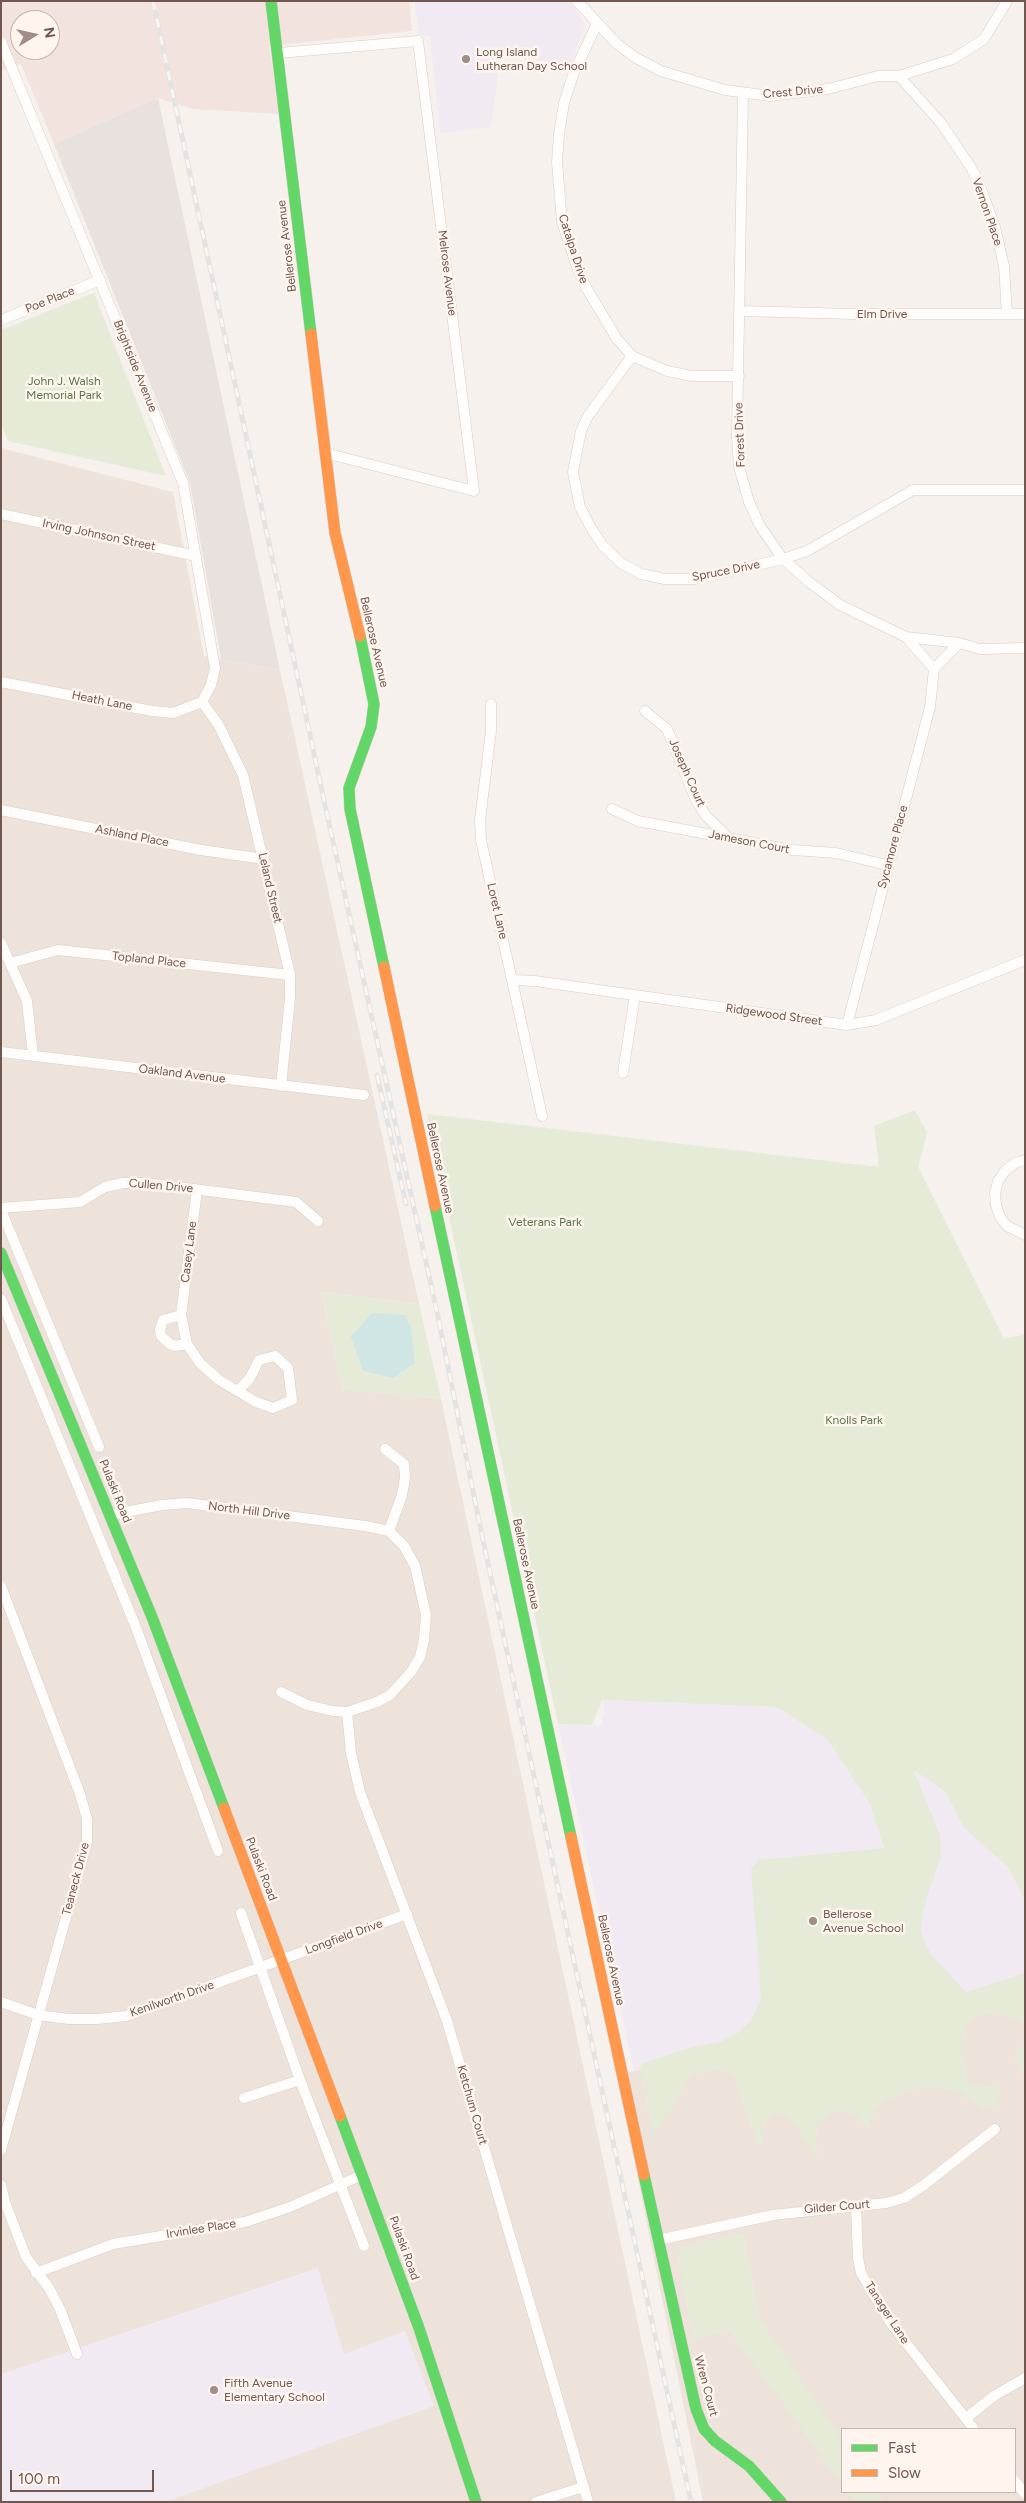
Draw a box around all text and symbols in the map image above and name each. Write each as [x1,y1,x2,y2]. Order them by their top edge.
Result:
north arrow [10,10,60,60]
text: N [40,26,59,39]
place label: Long Island Lutheran Day School [476,45,587,73]
marker: Long Island Lutheran Day School [460,53,472,65]
street label: Crest Drive [762,82,824,102]
street label: Vernon Place [969,176,1005,248]
street label: Bellerose Avenue [274,199,300,293]
street label: Catalpa Drive [555,213,591,285]
street label: Melrose Avenue [435,229,459,317]
street label: Poe Place [23,284,77,316]
street label: Elm Drive [857,307,907,321]
street label: Brightside Avenue [110,318,160,414]
park label: John J. Walsh Memorial Park [26,374,102,402]
street label: Forest Drive [732,402,748,468]
street label: Irving Johnson Street [41,516,157,554]
street label: Spruce Drive [691,557,761,585]
street label: Bellerose Avenue [357,595,391,689]
street label: Heath Lane [70,688,134,714]
street label: Joseph Court [666,737,708,809]
street label: Sycamore Place [875,804,911,890]
street label: Ashland Place [94,822,170,850]
street label: Jameson Court [707,827,791,857]
street label: Leland Street [255,851,285,925]
street label: Loret Lane [484,882,510,940]
street label: Topland Place [111,949,187,971]
street label: Ridgewood Street [725,1001,823,1029]
street label: Oakland Avenue [138,1062,226,1086]
street label: Bellerose Avenue [423,1121,457,1215]
street label: Cullen Drive [128,1176,194,1196]
park label: Veterans Park [508,1215,582,1229]
street label: Casey Lane [178,1221,200,1283]
park label: Knolls Park [825,1413,883,1427]
street label: Pulaski Road [96,1457,134,1525]
street label: North Hill Drive [207,1499,291,1523]
street label: Bellerose Avenue [509,1517,543,1611]
street label: Pulaski Road [242,1835,280,1903]
street label: Teaneck Drive [59,1841,93,1917]
place label: Bellerose Avenue School [823,1907,904,1935]
street label: Bellerose Avenue [594,1913,628,2007]
marker: Bellerose Avenue School [807,1915,819,1927]
street label: Longfield Drive [303,1916,385,1958]
street label: Kenilworth Drive [128,1978,216,2020]
street label: Ketchum Court [454,2063,490,2147]
street label: Gilder Court [803,2197,871,2217]
street label: Pulaski Road [386,2214,422,2282]
street label: Irvinlee Place [165,2216,237,2242]
street label: Tanager Lane [862,2279,912,2347]
street label: Wren Court [691,2354,721,2418]
place label: Fifth Avenue Elementary School [224,2376,325,2404]
marker: Fifth Avenue Elementary School [208,2384,220,2396]
legend [841,2428,1016,2493]
text: Fast [888,2439,916,2457]
scale bar [12,2460,156,2492]
text: Slow [888,2464,921,2482]
text: 100 m [18,2470,60,2488]

